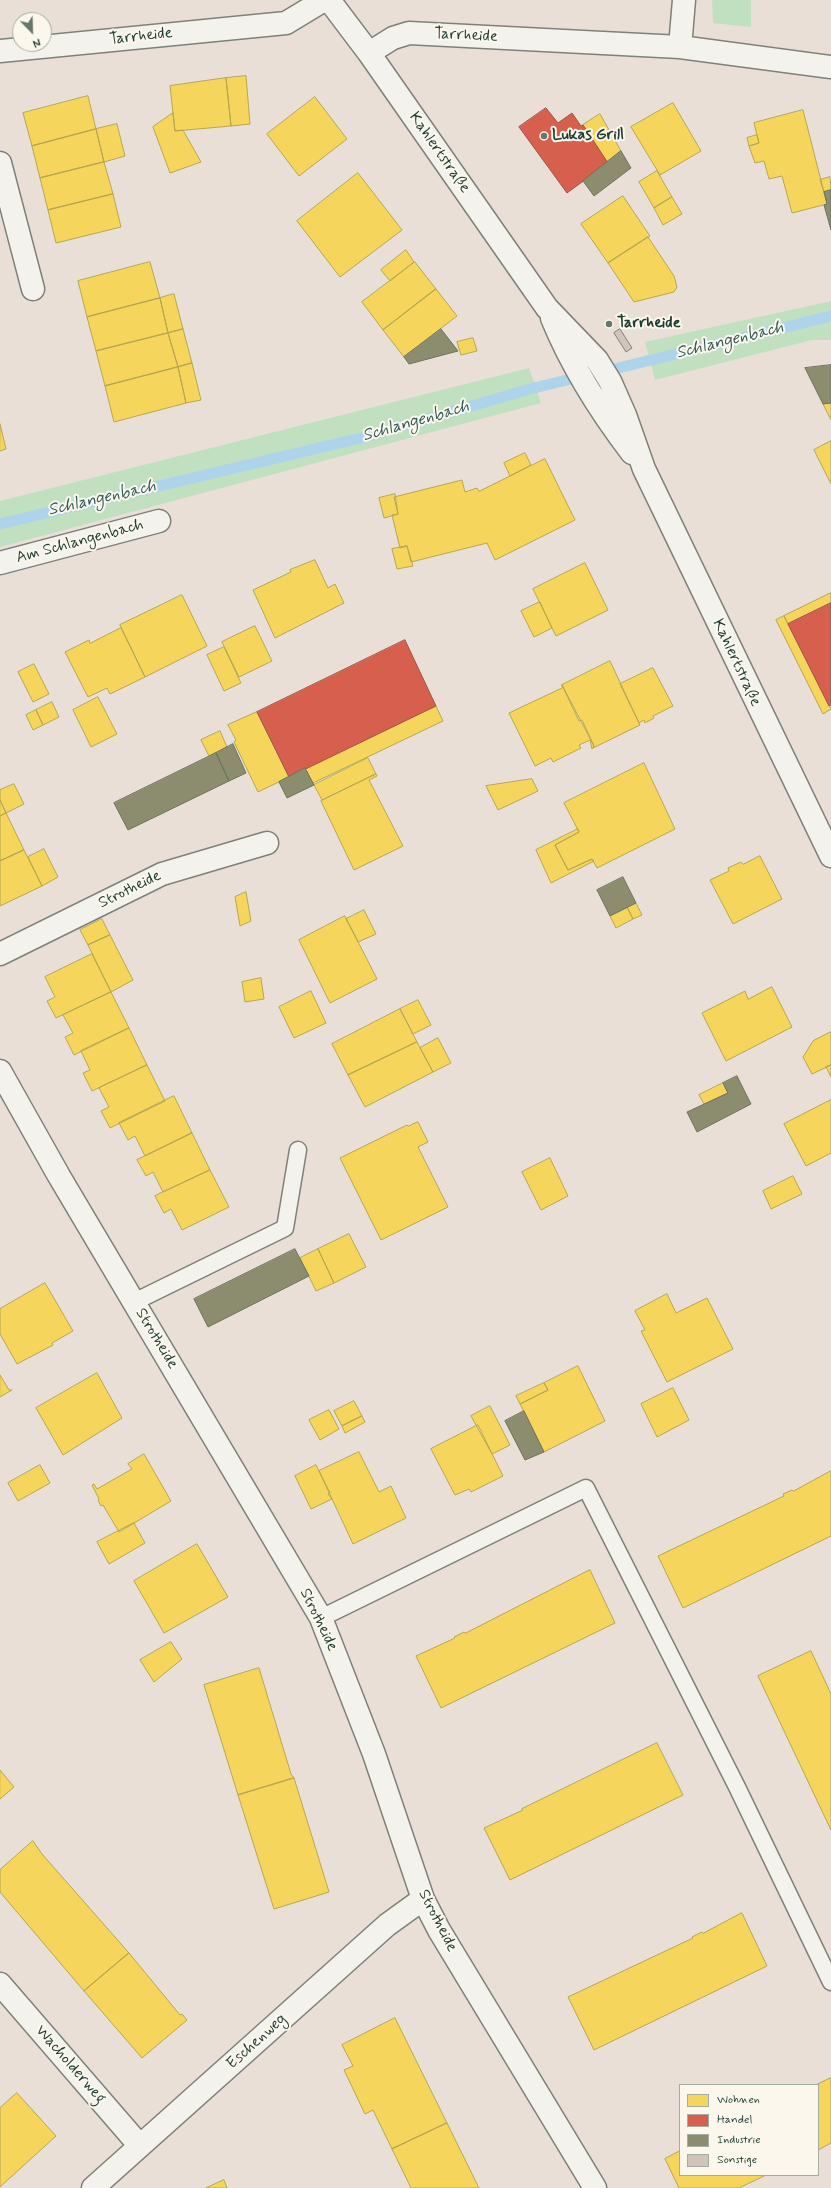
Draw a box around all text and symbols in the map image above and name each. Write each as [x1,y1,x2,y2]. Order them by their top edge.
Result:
north arrow [12,12,52,52]
street label: Tarrheide [108,24,174,50]
street label: Tarrheide [434,25,498,47]
text: N [30,34,42,50]
street label: Kahlertstraße [404,109,474,197]
place label: Lukas Grill [552,126,624,146]
marker: Lukas Grill [539,131,549,141]
place label: Tarrheide [617,314,681,334]
water label: Schlangenbach [674,318,786,364]
marker: Tarrheide [604,319,614,329]
water label: Schlangenbach [360,397,472,447]
water label: Schlangenbach [46,477,158,521]
street label: Am Schlangenbach [14,516,146,568]
street label: Kahlertstraße [707,616,765,710]
street label: Strotheide [96,867,164,913]
street label: Strotheide [130,1305,182,1373]
street label: Strotheide [295,1586,341,1654]
street label: Strotheide [413,1887,461,1955]
street label: Eschenweg [223,2010,291,2074]
street label: Wacholderweg [31,2022,109,2108]
legend [679,2084,819,2176]
text: Wohnen [717,2092,760,2108]
text: Handel [717,2112,752,2128]
text: Industrie [717,2132,761,2148]
text: Sonstige [717,2152,757,2168]

